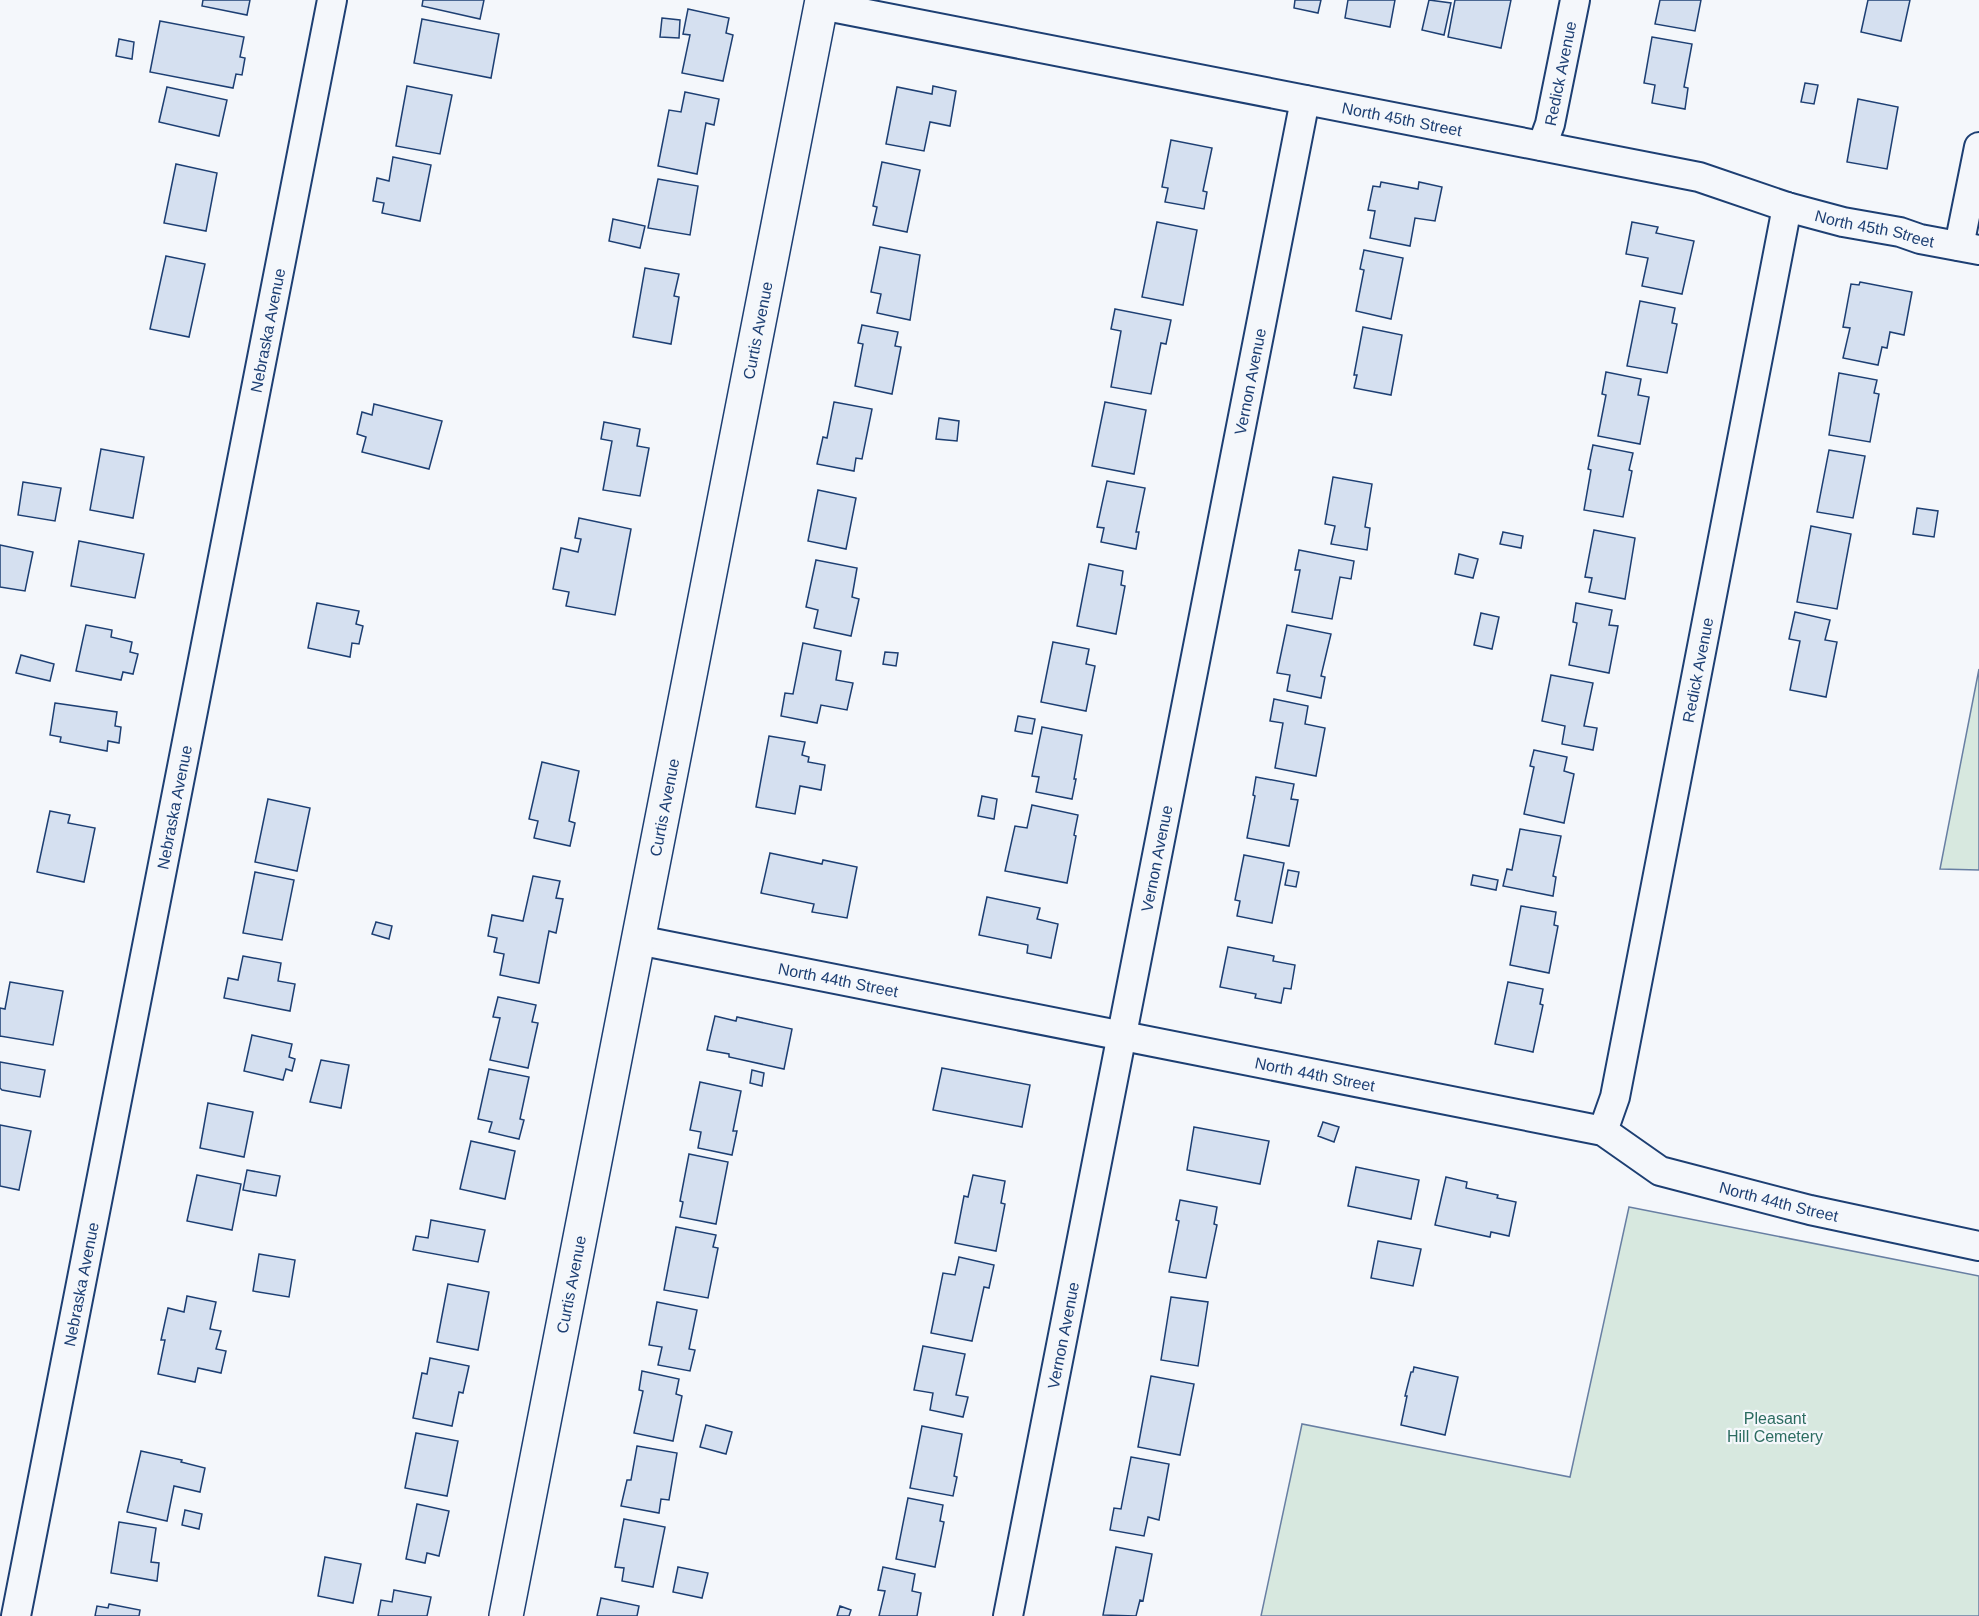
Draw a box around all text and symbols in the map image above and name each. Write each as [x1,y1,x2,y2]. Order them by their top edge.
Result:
street label: Redick Avenue [1542,20,1580,127]
street label: North 45th Street [1340,99,1464,139]
street label: North 45th Street [1813,207,1936,251]
street label: Nebraska Avenue [247,267,288,394]
street label: Curtis Avenue [740,280,776,381]
street label: Vernon Avenue [1232,327,1269,436]
street label: Redick Avenue [1680,616,1716,724]
street label: Nebraska Avenue [154,744,195,871]
street label: Curtis Avenue [647,757,683,858]
street label: Vernon Avenue [1138,804,1176,913]
street label: North 44th Street [777,960,900,1000]
street label: North 44th Street [1253,1054,1377,1095]
street label: North 44th Street [1717,1179,1840,1225]
street label: Nebraska Avenue [61,1221,102,1348]
street label: Curtis Avenue [553,1234,589,1335]
street label: Vernon Avenue [1045,1281,1082,1390]
park label: Pleasant Hill Cemetery [1727,1410,1823,1445]

